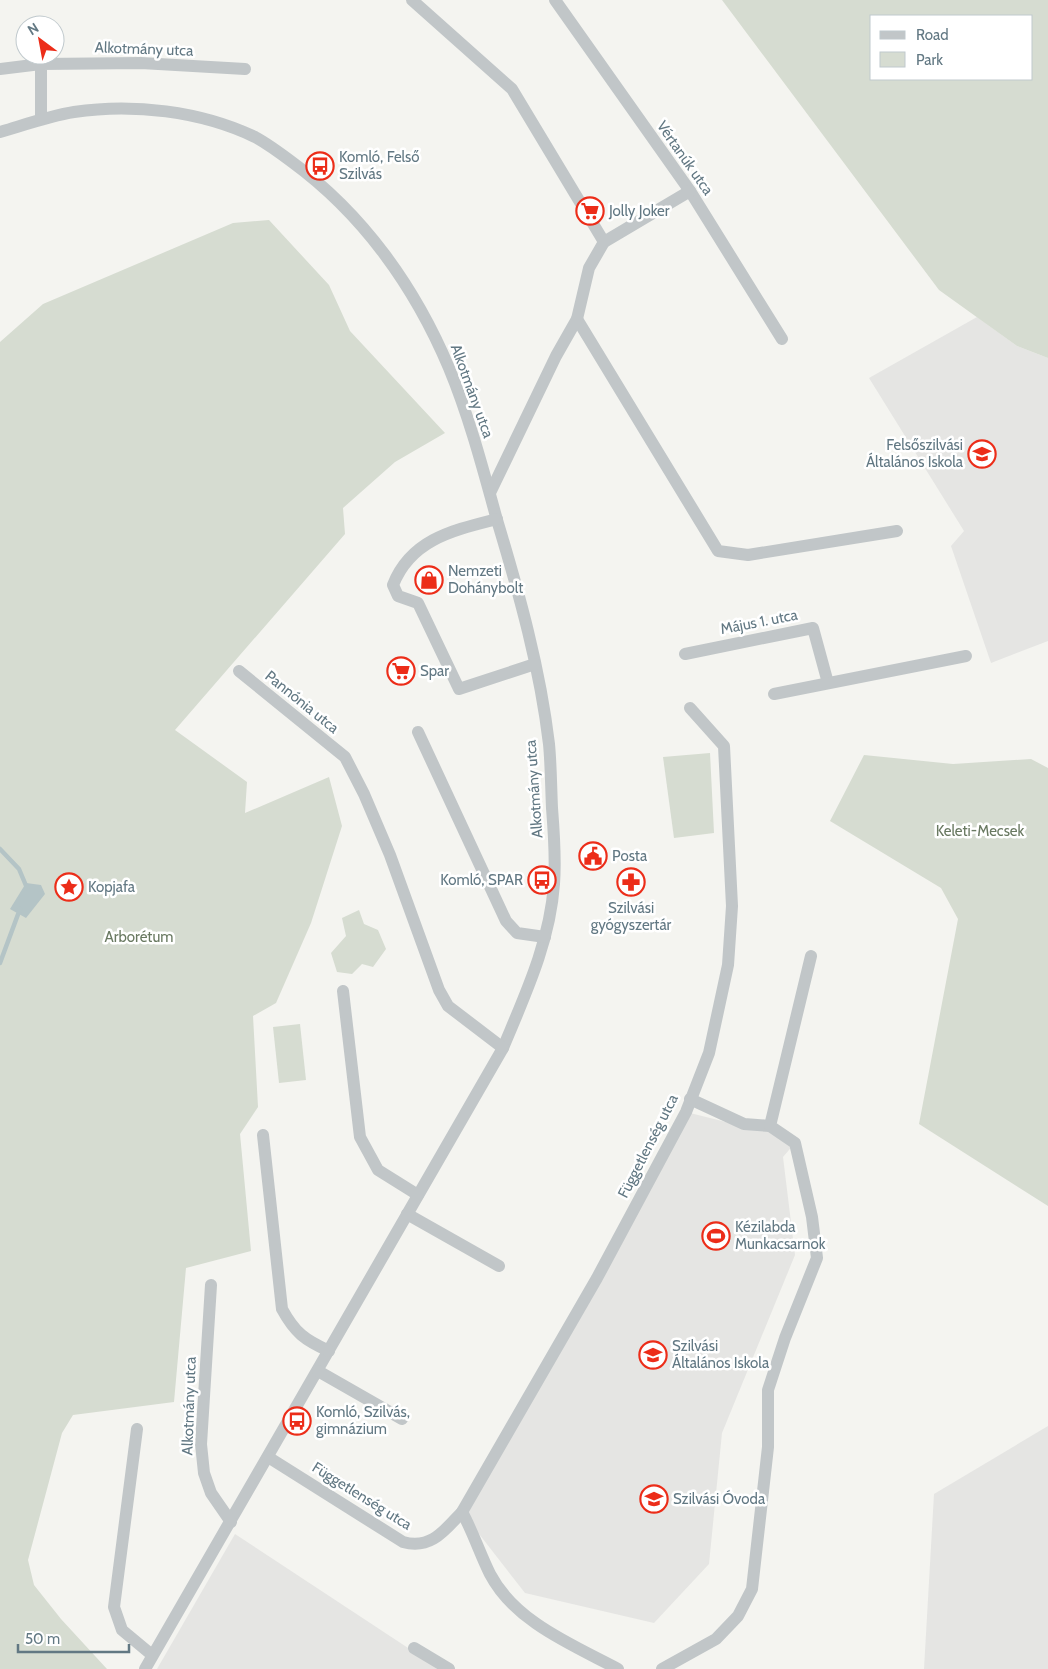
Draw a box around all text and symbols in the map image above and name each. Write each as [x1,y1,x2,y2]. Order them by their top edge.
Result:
north arrow [15,15,65,65]
legend [870,15,1033,80]
text: N [24,19,42,39]
text: Road [916,26,949,44]
street label: Alkotmány utca [94,38,194,60]
text: Park [916,51,943,69]
street label: Vértanúk utca [653,118,718,199]
place label: Komló, Felső Szilvás [339,148,420,183]
bus stop icon: Komló, Felső Szilvás [305,151,335,181]
supermarket icon: Jolly Joker [575,196,605,226]
place label: Jolly Joker [608,202,670,220]
street label: Alkotmány utca [447,342,498,441]
place label: Felsőszilvási Általános Iskola [866,436,964,471]
school or university icon: Felsőszilvási Általános Iskola [967,439,997,469]
place label: Nemzeti Dohánybolt [448,562,523,597]
shop icon: Nemzeti Dohánybolt [414,565,444,595]
street label: Május 1. utca [719,606,800,638]
supermarket icon: Spar [386,656,416,686]
place label: Spar [420,662,449,680]
street label: Pannónia utca [262,667,343,738]
street label: Alkotmány utca [522,738,546,839]
park label: Keleti-Mecsek [936,822,1025,840]
public building icon: Posta [578,841,608,871]
place label: Posta [612,847,648,865]
bus stop icon: Komló, SPAR [527,865,557,895]
pharmacy icon: Szilvási gyógyszertár [616,867,646,897]
place label: Komló, SPAR [440,871,523,889]
place icon: Kopjafa [54,872,84,902]
place label: Kopjafa [88,878,136,896]
place label: Szilvási gyógyszertár [591,899,672,934]
park label: Arborétum [105,928,173,946]
street label: Függetlenség utca [614,1090,682,1201]
place label: Kézilabda Munkacsarnok [735,1218,826,1253]
sports icon: Kézilabda Munkacsarnok [701,1221,731,1251]
place label: Szilvási Általános Iskola [672,1337,770,1372]
school or university icon: Szilvási Általános Iskola [638,1340,668,1370]
street label: Alkotmány utca [178,1356,200,1456]
place label: Komló, Szilvás, gimnázium [316,1403,410,1438]
bus stop icon: Komló, Szilvás, gimnázium [282,1406,312,1436]
street label: Függetlenség utca [309,1458,416,1534]
school or university icon: Szilvási Óvoda [639,1484,669,1514]
place label: Szilvási Óvoda [673,1489,766,1508]
scale bar [18,1622,129,1654]
text: 50 m [25,1630,60,1648]

